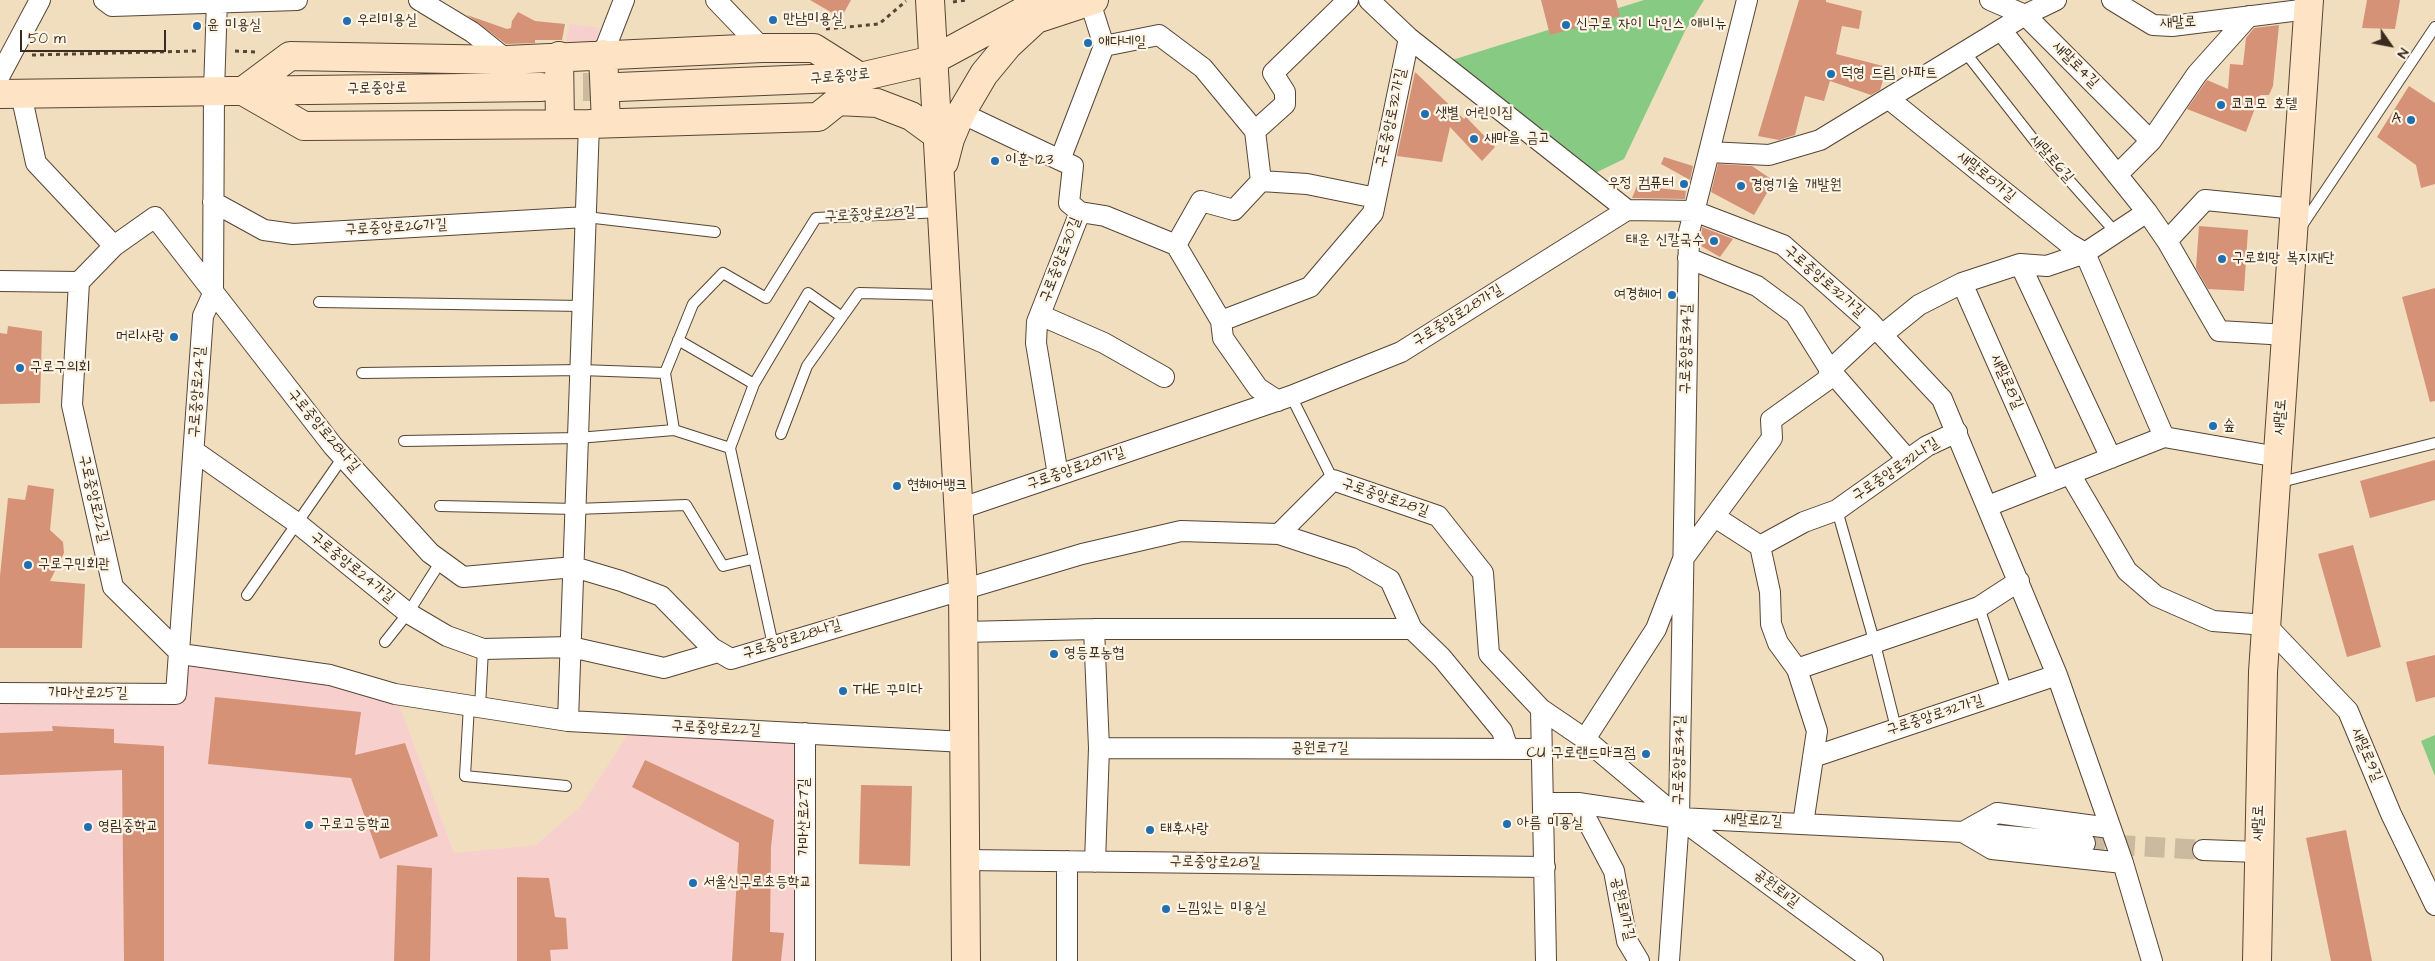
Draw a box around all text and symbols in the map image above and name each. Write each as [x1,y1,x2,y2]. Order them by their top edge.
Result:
place label: 만남미용실 [783,11,843,29]
place label: 우리미용실 [357,12,417,30]
street label: 새말로 [2160,13,2196,33]
marker: 만남미용실 [767,14,779,26]
marker: 우리미용실 [341,15,353,27]
place label: 신구로 자이 나인스 애비뉴 [1576,16,1727,34]
place label: 윤 미용실 [207,17,261,35]
marker: 신구로 자이 나인스 애비뉴 [1560,19,1572,31]
scale bar [22,20,169,52]
marker: 윤 미용실 [191,20,203,32]
north arrow [2365,20,2415,70]
text: 50 m [28,28,66,49]
place label: 애다네일 [1098,34,1146,52]
marker: 애다네일 [1082,37,1094,49]
street label: 새말로4길 [2048,38,2102,92]
text: N [2392,44,2413,62]
street label: 구로중앙로 [809,65,871,89]
place label: 덕영 드림 아파트 [1841,65,1938,83]
street label: 구로중앙로32가길 [1373,67,1411,169]
marker: 덕영 드림 아파트 [1825,68,1837,80]
street label: 구로중앙로 [347,79,407,99]
place label: 코코모 호텔 [2231,96,2297,114]
marker: 코코모 호텔 [2215,99,2227,111]
place label: 샛별 어린이집 [1435,105,1513,123]
marker: 샛별 어린이집 [1419,108,1431,120]
place label: A [2391,111,2401,129]
marker: A [2405,114,2417,126]
place label: 새마을 금고 [1484,130,1550,148]
street label: 새말로6길 [2025,131,2077,187]
marker: 새마을 금고 [1468,133,1480,145]
street label: 새말로8가길 [1953,148,2019,206]
place label: 이훈 123 [1005,152,1053,170]
marker: 이훈 123 [989,155,1001,167]
place label: 우정 컴퓨터 [1608,175,1674,193]
place label: 경영기술 개발원 [1751,177,1841,195]
marker: 우정 컴퓨터 [1678,178,1690,190]
marker: 경영기술 개발원 [1735,180,1747,192]
street label: 구로중앙로28길 [824,204,916,226]
street label: 구로중앙로30길 [1037,215,1085,305]
street label: 구로중앙로26가길 [344,216,448,240]
place label: 태운 신칼국수 [1626,232,1704,250]
marker: 태운 신칼국수 [1708,235,1720,247]
street label: 구로중앙로32가길 [1780,242,1868,322]
place label: 구로희망 복지재단 [2232,250,2335,268]
marker: 구로희망 복지재단 [2216,253,2228,265]
street label: 구로중앙로28가길 [1410,281,1506,351]
place label: 여경헤어 [1614,286,1662,304]
marker: 여경헤어 [1666,289,1678,301]
street label: 구로중앙로34길 [1677,304,1697,394]
place label: 머리사랑 [116,328,164,346]
marker: 머리사랑 [168,331,180,343]
street label: 구로중앙로24길 [186,346,210,438]
street label: 새말로8길 [1986,352,2026,412]
place label: 구로구의회 [30,359,90,377]
marker: 구로구의회 [14,362,26,374]
street label: 구로중앙로28나길 [283,386,363,476]
street label: 새말로 [2271,398,2291,436]
place label: 숲 [2223,417,2235,435]
marker: 숲 [2207,420,2219,432]
street label: 구로중앙로32나길 [1849,434,1943,506]
street label: 구로중앙로28가길 [1024,444,1128,494]
street label: 구로중앙로22길 [74,453,112,545]
street label: 구로중앙로28길 [1339,475,1431,521]
place label: 현헤어뱅크 [907,477,967,495]
marker: 현헤어뱅크 [891,480,903,492]
street label: 구로중앙로24가길 [306,529,398,607]
place label: 구로구민회관 [38,556,110,574]
marker: 구로구민회관 [22,559,34,571]
street label: 구로중앙로28나길 [740,616,844,664]
place label: 영등포농협 [1064,645,1124,663]
marker: 영등포농협 [1048,648,1060,660]
place label: THE 꾸미다 [853,682,923,700]
street label: 가마산로25길 [48,685,128,703]
marker: THE 꾸미다 [837,685,849,697]
street label: 구로중앙로32가길 [1884,692,1986,740]
street label: 구로중앙로34길 [1670,715,1690,805]
street label: 구로중앙로22길 [671,718,761,740]
street label: 새말로9길 [2347,725,2385,785]
street label: 공원로7길 [1291,740,1349,758]
place label: CU 구로랜드마크점 [1526,745,1636,763]
marker: CU 구로랜드마크점 [1640,748,1652,760]
street label: 가마산로27길 [796,778,814,856]
street label: 새말로 [2249,805,2269,841]
street label: 새말로12길 [1723,810,1783,832]
place label: 아름 미용실 [1517,815,1583,833]
place label: 구로고등학교 [319,816,391,834]
place label: 영림중학교 [98,818,158,836]
marker: 아름 미용실 [1501,818,1513,830]
marker: 구로고등학교 [303,819,315,831]
marker: 영림중학교 [82,821,94,833]
place label: 태후사랑 [1160,821,1208,839]
marker: 태후사랑 [1144,824,1156,836]
street label: 구로중앙로28길 [1169,853,1261,873]
street label: 공원로11길 [1750,866,1802,912]
place label: 서울신구로초등학교 [703,874,812,892]
street label: 공원로11가길 [1606,876,1638,942]
marker: 서울신구로초등학교 [687,877,699,889]
place label: 느낌있는 미용실 [1176,900,1266,918]
marker: 느낌있는 미용실 [1160,903,1172,915]

